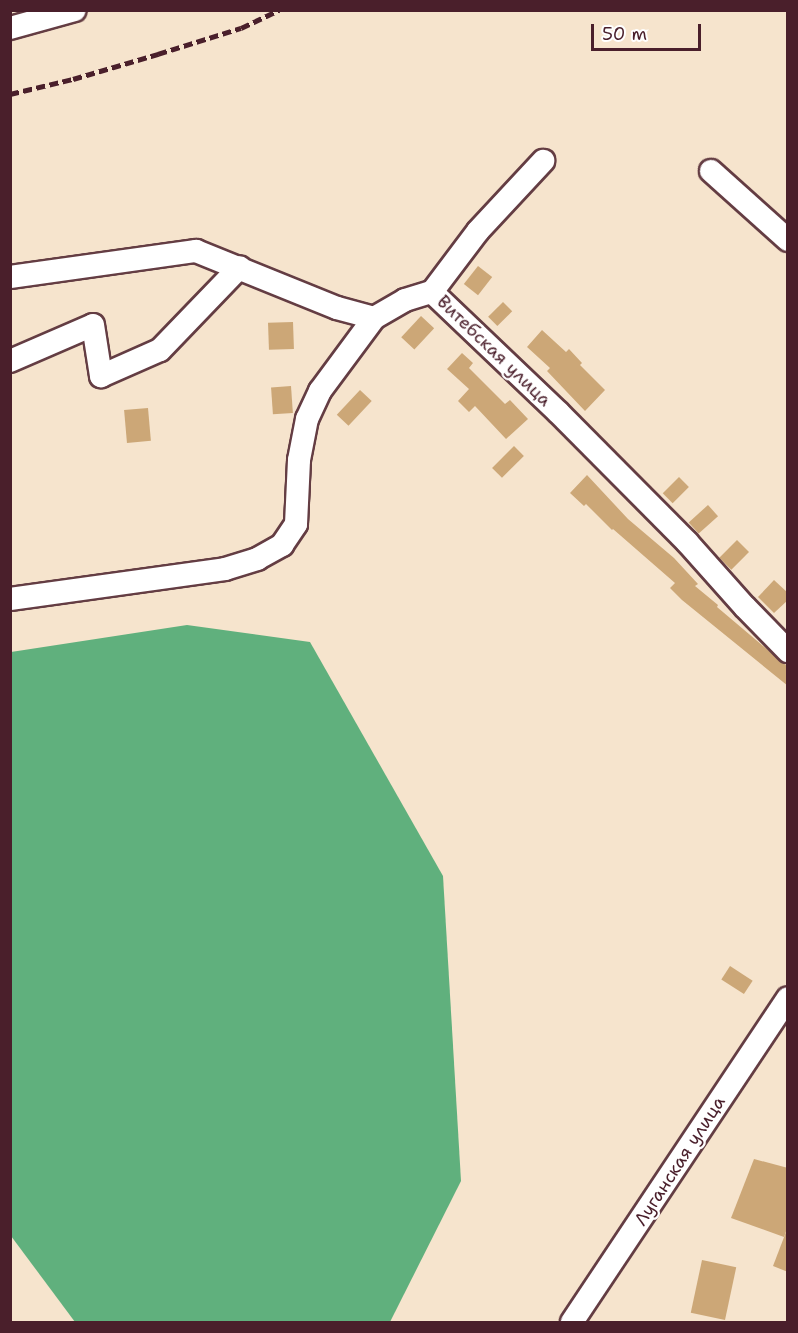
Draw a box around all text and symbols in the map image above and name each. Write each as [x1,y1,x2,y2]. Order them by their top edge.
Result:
scale bar [594,12,704,50]
text: 50 m [602,22,647,46]
street label: Витебская улица [432,291,556,411]
street label: Луганская улица [630,1092,730,1230]

